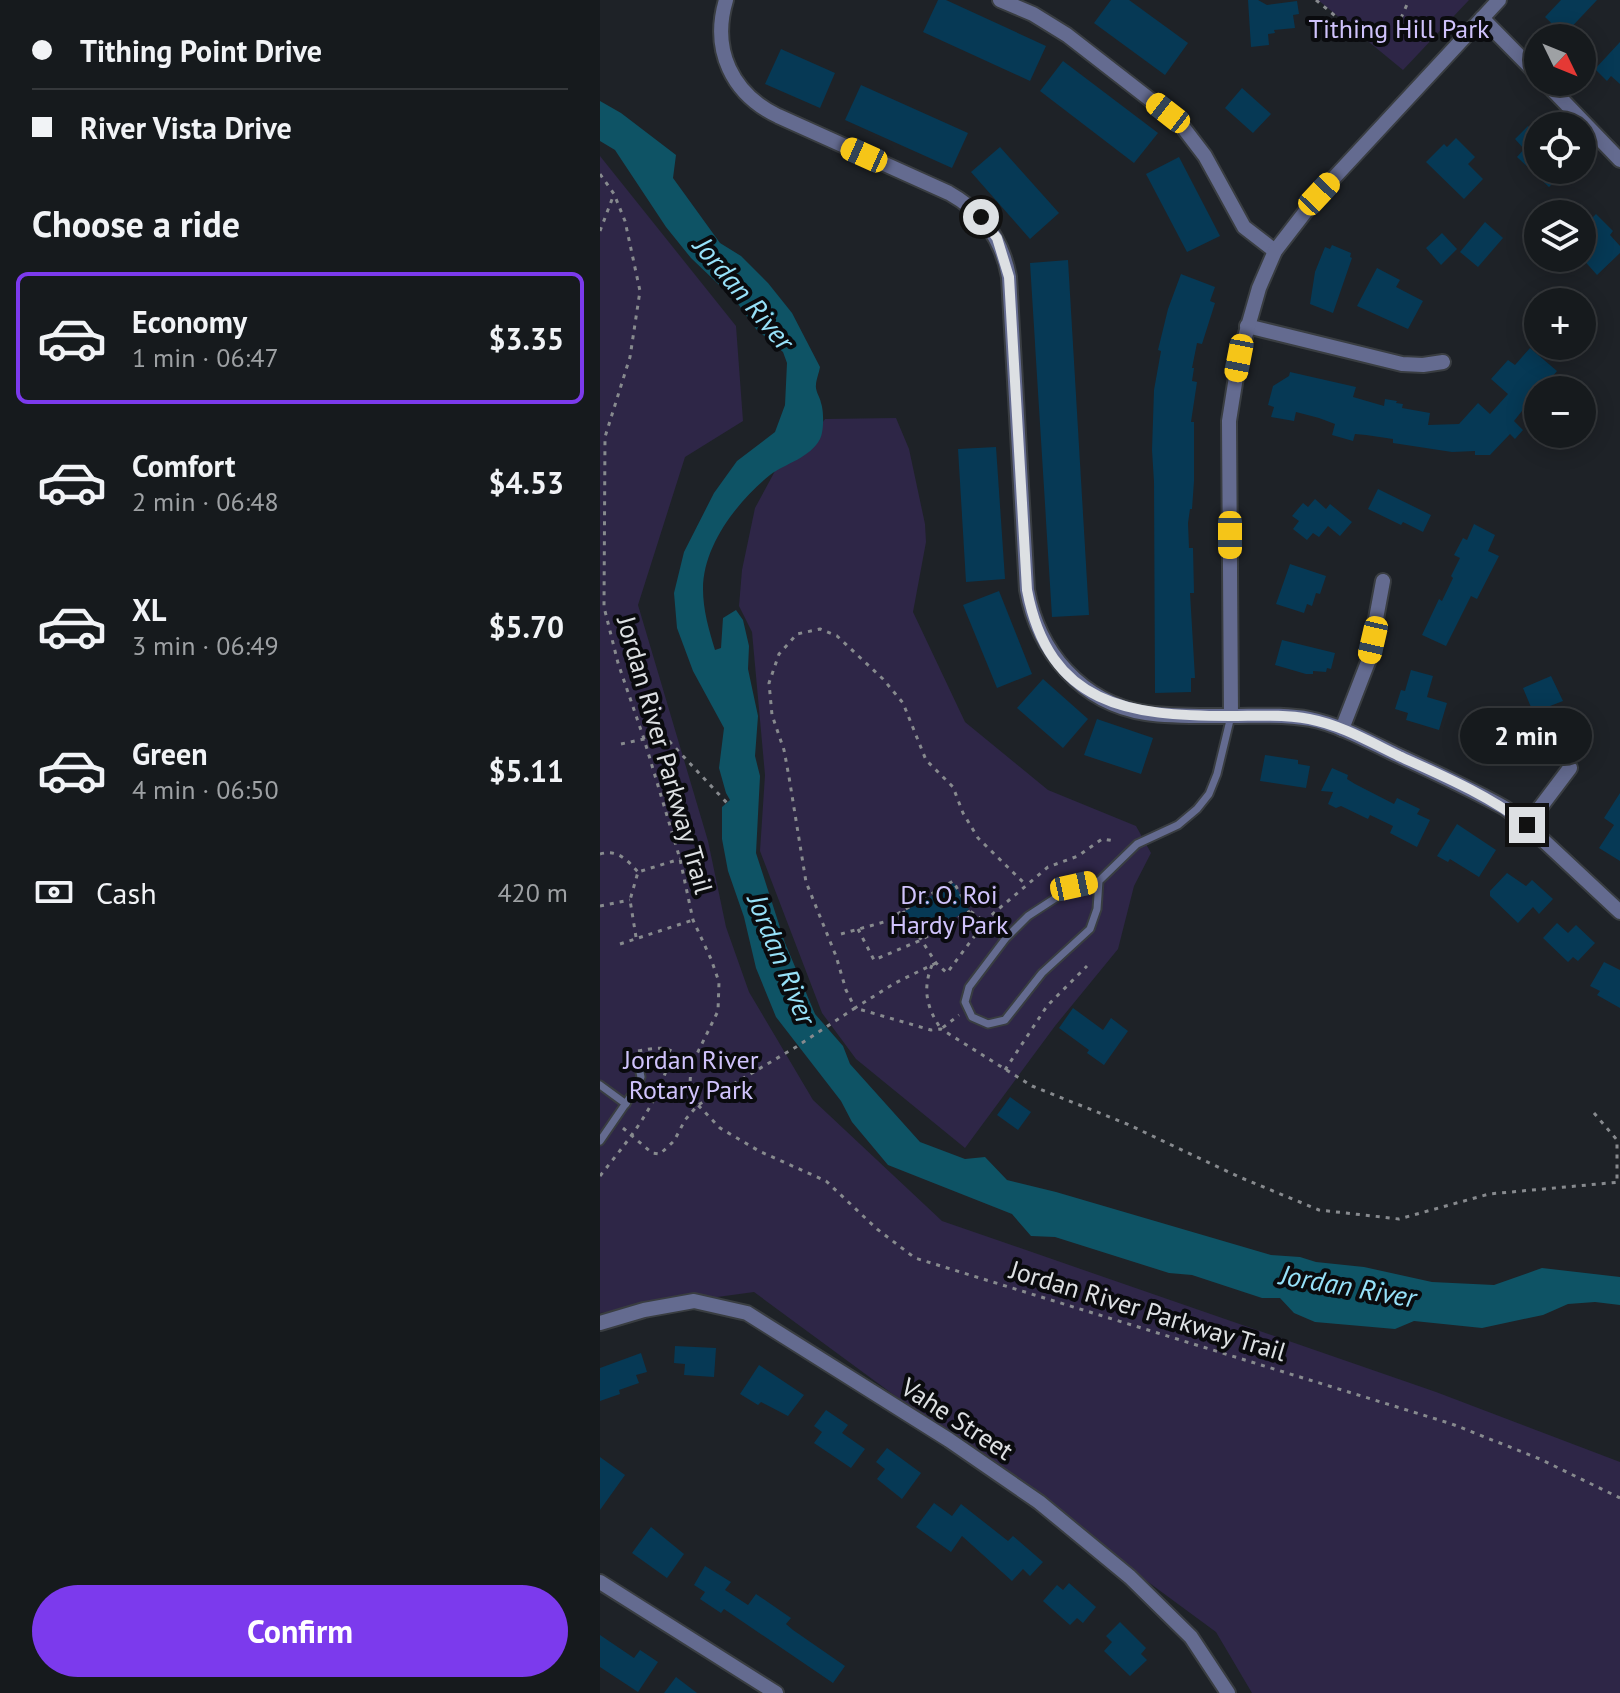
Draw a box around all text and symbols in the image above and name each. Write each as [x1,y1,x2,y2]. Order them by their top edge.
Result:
park label: Tithing Hill Park [1309,12,1490,45]
north arrow [1524,24,1596,96]
map controls [1524,24,1596,448]
text: Tithing Point Drive [80,31,322,70]
car [1142,89,1194,137]
text: River Vista Drive [80,108,292,147]
button: locate [1524,112,1596,184]
car [837,134,891,176]
car [1294,168,1344,220]
route start [963,199,999,235]
text: Choose a ride [32,200,240,247]
button: layers [1524,200,1596,272]
water label: Jordan River [685,227,804,359]
button: + [1524,288,1596,360]
icon: car [36,302,108,374]
text: Economy [132,302,247,341]
text: $3.35 [489,319,564,358]
car [1223,332,1255,384]
text: 1 min · 06:47 [132,341,279,374]
button: − [1524,376,1596,448]
icon: car [36,446,108,518]
text: Comfort [132,446,235,485]
text: $4.53 [489,463,564,502]
text: 2 min · 06:48 [132,485,279,518]
car [1218,511,1242,559]
icon: car [36,590,108,662]
text: XL [132,590,166,629]
text: $5.70 [489,607,564,646]
street label: Jordan River Parkway Trail [610,611,721,898]
car [1356,614,1390,666]
text: 3 min · 06:49 [132,629,279,662]
callout: 2 min [1461,709,1593,765]
text: 2 min [1494,719,1558,752]
icon: car [36,734,108,806]
text: Green [132,734,207,773]
text: $5.11 [489,751,564,790]
text: 4 min · 06:50 [132,773,279,806]
route end [1509,807,1545,843]
car [1048,869,1100,903]
icon: cash [32,870,76,914]
text: Cash [96,873,157,912]
text: 420 m [497,876,568,909]
park label: Dr. O. Roi Hardy Park [889,878,1009,941]
water label: Jordan River [739,886,826,1031]
park label: Jordan River Rotary Park [622,1043,759,1106]
street label: Jordan River Parkway Trail [1005,1252,1291,1368]
water label: Jordan River [1275,1255,1421,1316]
street label: Vahe Street [894,1370,1020,1467]
button: Confirm [32,1585,568,1677]

